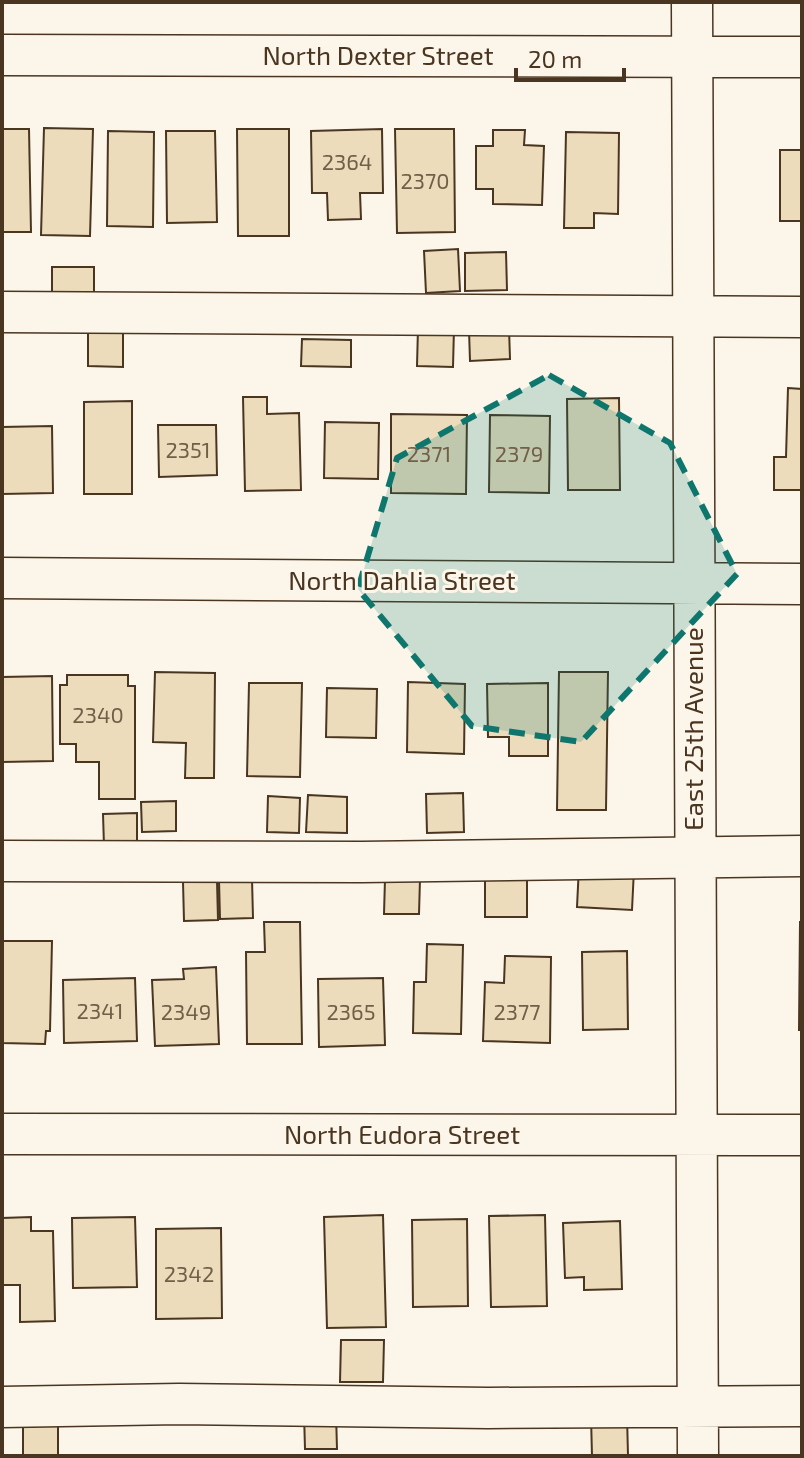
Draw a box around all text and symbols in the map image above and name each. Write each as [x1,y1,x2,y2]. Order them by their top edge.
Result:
scale bar [516,32,624,82]
street label: North Dexter Street [262,39,494,70]
text: 20 m [528,44,582,73]
house number: 2364 [322,148,372,174]
house number: 2370 [400,167,450,193]
house number: 2351 [165,436,211,462]
house number: 2371 [407,440,451,466]
house number: 2379 [495,440,543,466]
street label: North Dahlia Street [288,564,516,595]
street label: East 25th Avenue [677,627,708,831]
house number: 2340 [72,701,124,727]
house number: 2341 [77,997,123,1023]
house number: 2349 [161,998,211,1024]
house number: 2365 [327,998,375,1024]
house number: 2377 [493,998,541,1024]
street label: North Eudora Street [284,1118,520,1149]
house number: 2342 [164,1260,214,1286]

